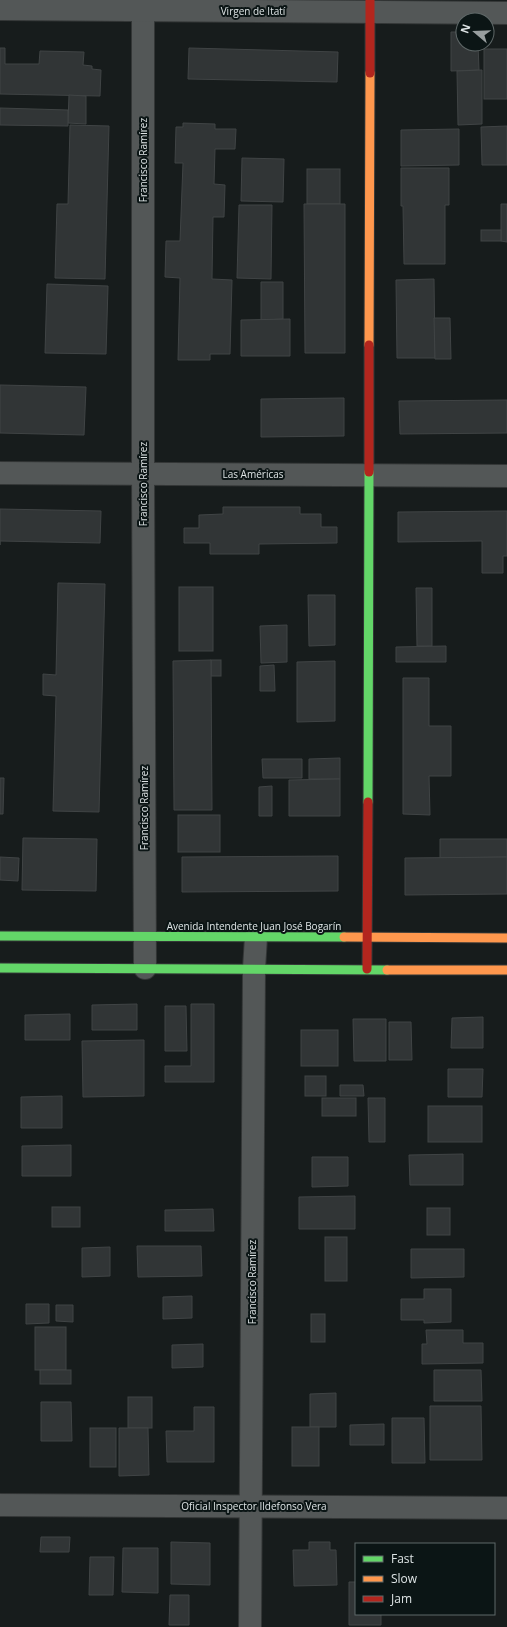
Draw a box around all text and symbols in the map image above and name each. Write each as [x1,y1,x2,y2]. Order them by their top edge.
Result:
street label: Virgen de Itatí [221,4,286,18]
north arrow [455,12,495,52]
text: N [457,22,474,35]
street label: Francisco Ramírez [136,118,150,202]
street label: Francisco Ramírez [136,442,150,526]
street label: Las Américas [222,467,284,481]
street label: Francisco Ramírez [137,766,151,850]
street label: Avenida Intendente Juan José Bogarín [167,919,341,933]
street label: Francisco Ramírez [245,1240,259,1324]
street label: Oficial Inspector Ildefonso Vera [181,1499,327,1513]
legend [355,1543,495,1615]
text: Fast [391,1550,414,1567]
text: Slow [391,1570,418,1587]
text: Jam [390,1590,412,1607]

